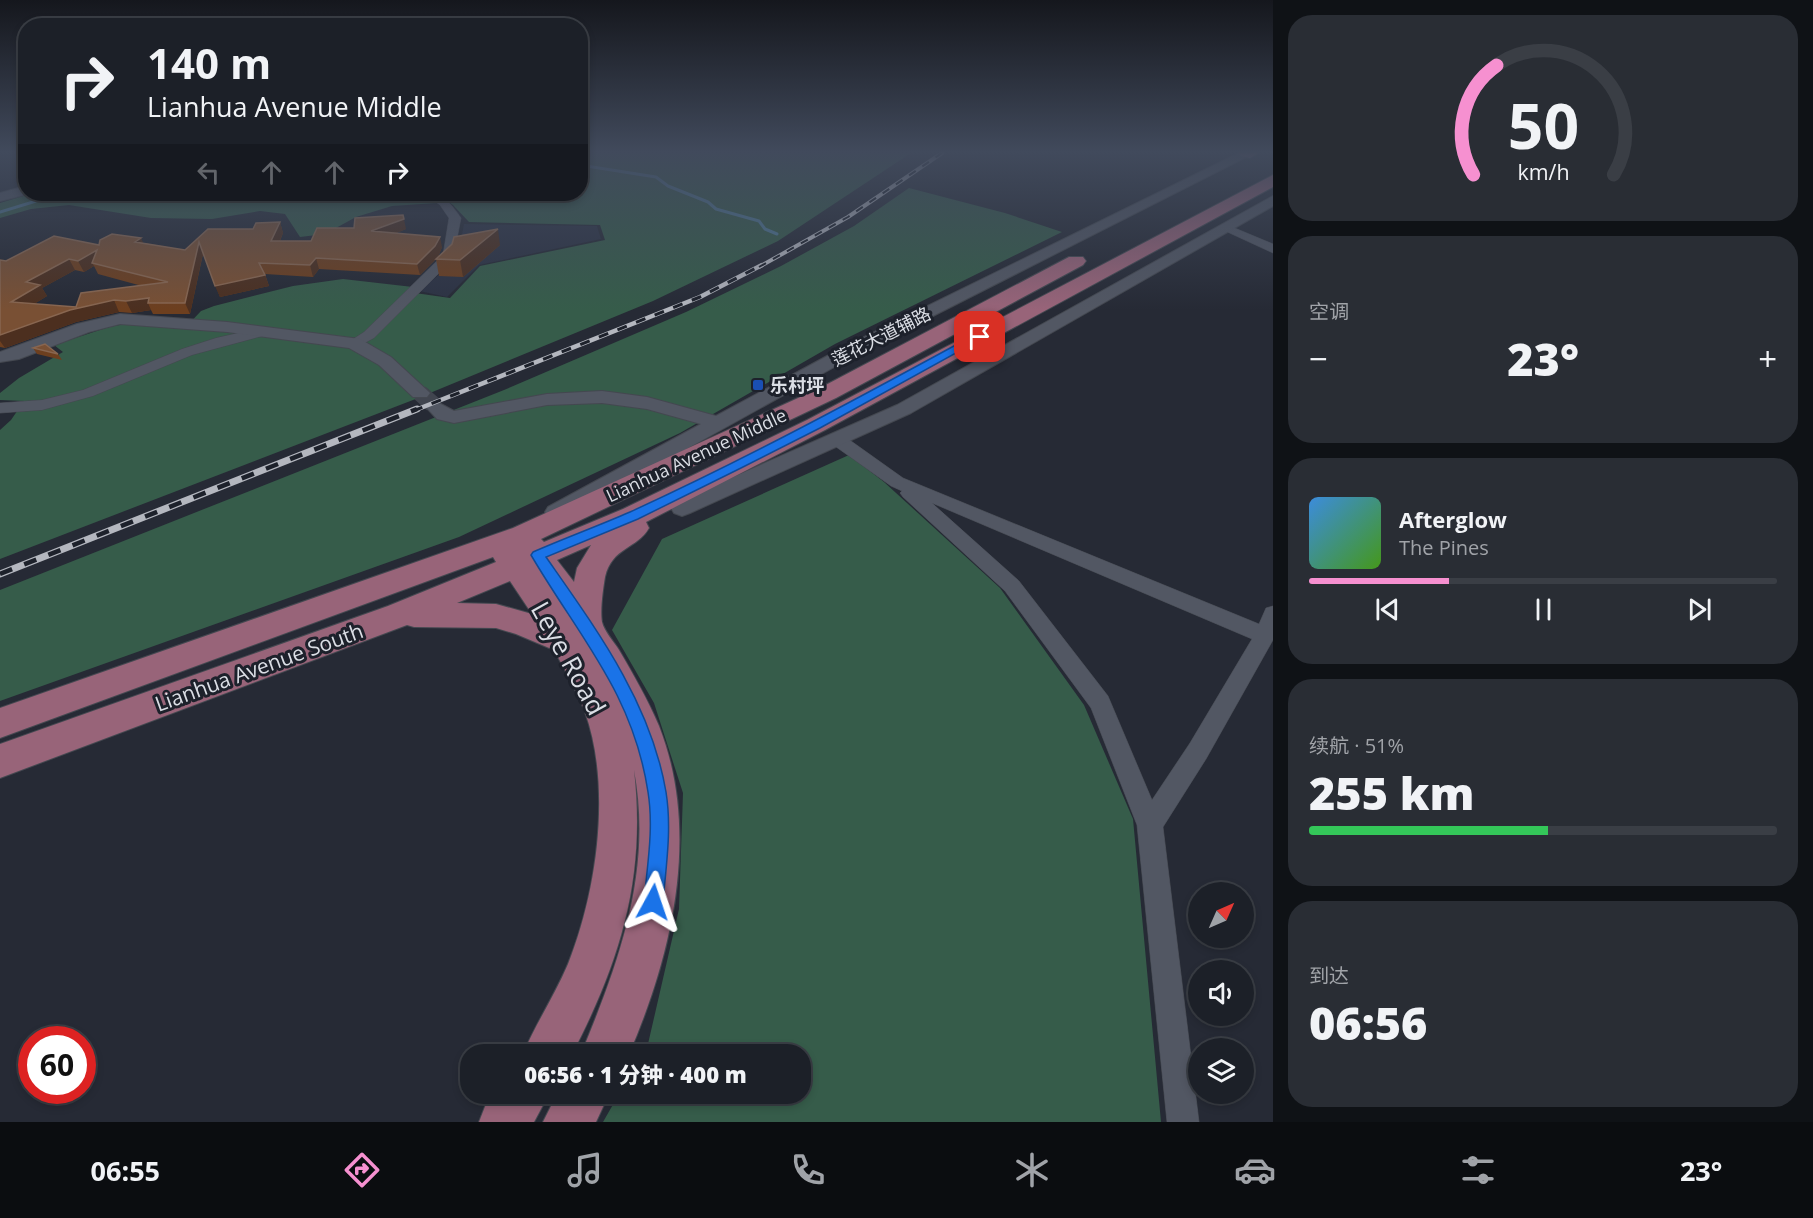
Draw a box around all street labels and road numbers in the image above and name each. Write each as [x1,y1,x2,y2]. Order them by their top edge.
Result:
street label: 莲花大道辅路 [827,301,935,371]
street label: Lianhua Avenue Middle [602,403,790,507]
street label: Leye Road [523,595,615,721]
street label: Lianhua Avenue South [151,616,367,718]

